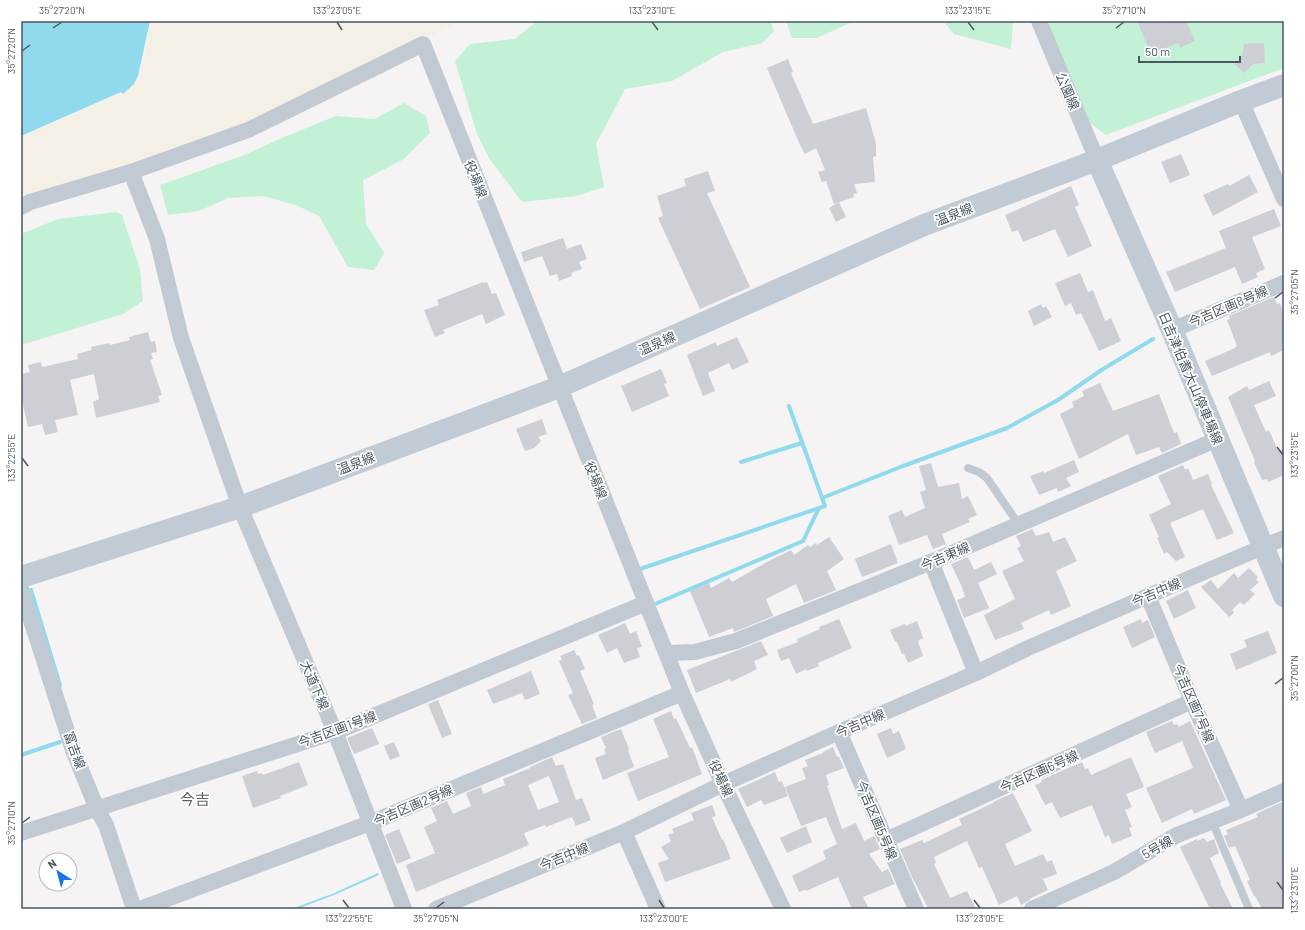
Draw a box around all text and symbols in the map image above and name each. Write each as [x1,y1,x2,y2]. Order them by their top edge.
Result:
text: 35°27'20"N [39,4,85,16]
text: 133°23'05"E [313,4,361,16]
text: 133°23'10"E [628,4,676,16]
text: 133°23'15"E [945,4,991,16]
text: 35°27'10"N [1102,4,1146,16]
text: 35°27'20"N [5,28,17,74]
scale bar [1139,38,1240,64]
text: 50 m [1145,44,1170,58]
street label: 公園線 [1053,70,1083,112]
street label: 役場線 [461,158,491,200]
street label: 温泉線 [933,200,975,228]
text: 35°27'05"N [1288,269,1300,315]
street label: 今吉区画8号線 [1186,282,1270,330]
street label: 日吉津伯耆大山停車場線 [1156,309,1226,447]
street label: 温泉線 [636,328,678,358]
text: 133°23'15"E [1288,432,1300,478]
text: 133°22'55"E [5,434,17,482]
street label: 温泉線 [335,449,377,477]
street label: 役場線 [581,459,611,501]
street label: 今吉東線 [918,538,972,574]
street label: 今吉中線 [1129,574,1183,610]
text: 35°27'00"N [1288,655,1300,701]
street label: 大道下線 [297,658,333,712]
street label: 今吉区画7号線 [1170,661,1218,745]
street label: 今吉中線 [833,705,887,741]
street label: 今吉区画1号線 [295,707,379,751]
street label: 富吉線 [61,729,89,771]
street label: 今吉区画6号線 [997,746,1081,796]
street label: 役場線 [706,757,736,799]
street label: 今吉区画5号線 [853,778,901,862]
street label: 今吉区画2号線 [371,781,455,829]
district label: 今吉 [180,790,210,808]
text: 35°27'10"N [5,801,17,845]
street label: 5号線 [1139,832,1175,862]
street label: 今吉中線 [537,839,591,873]
north arrow [38,852,78,892]
text: N [45,856,59,871]
text: 133°23'10"E [1288,866,1300,914]
text: 133°22'55"E [325,912,373,924]
text: 35°27'05"N [413,912,459,924]
text: 133°23'00"E [639,912,689,924]
text: 133°23'05"E [956,912,1004,924]

